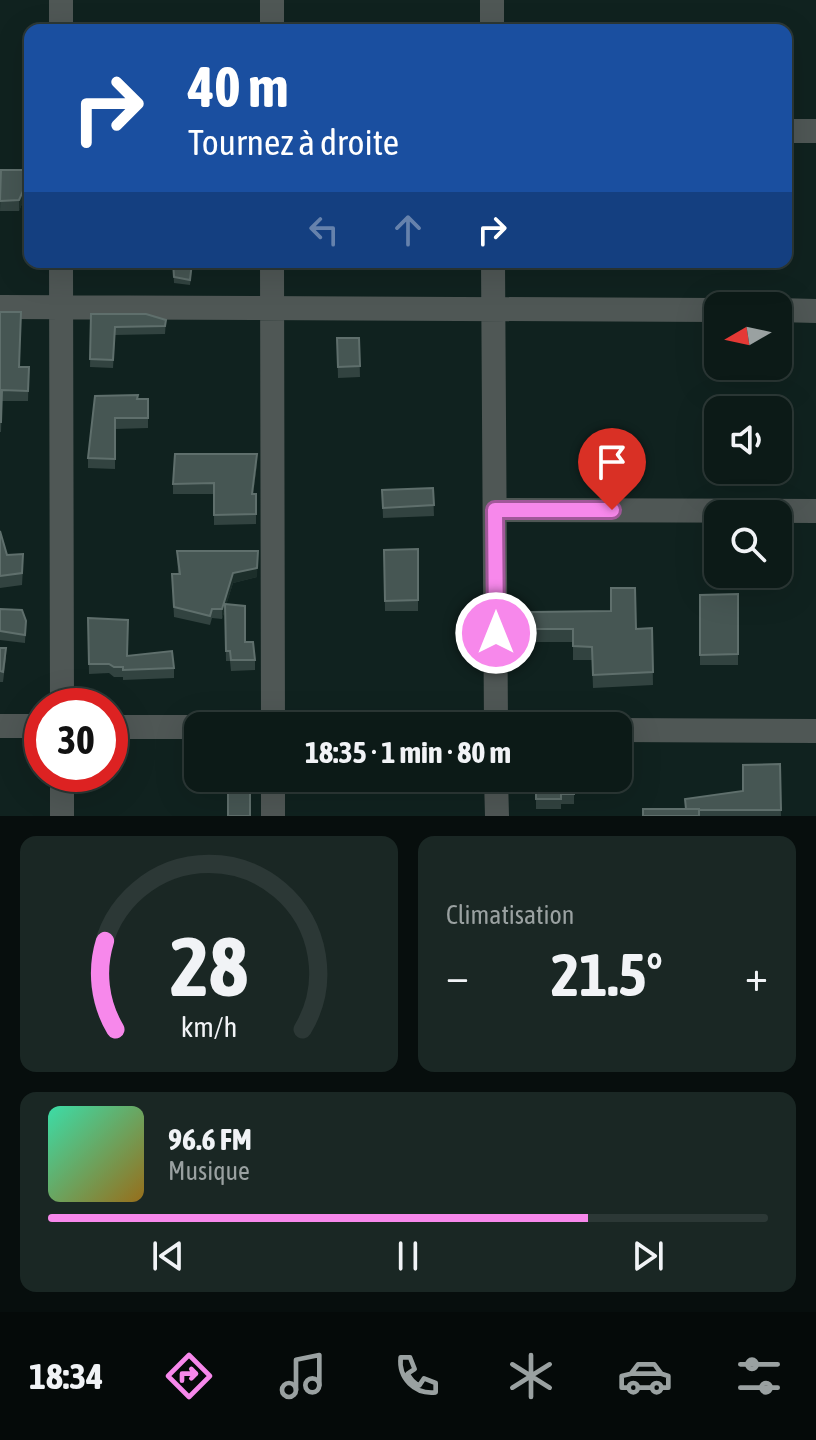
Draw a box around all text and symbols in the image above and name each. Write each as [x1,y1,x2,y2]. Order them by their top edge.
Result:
text: 40 m [188,55,289,119]
icon: right [56,56,160,160]
text: Tournez à droite [188,121,399,163]
icon: left [302,208,346,252]
icon: ahead [386,208,430,252]
icon: right [470,208,514,252]
north arrow [704,292,792,380]
map controls [704,292,792,588]
button: sound [704,396,792,484]
pin [578,428,646,510]
icon: arrive [590,440,634,484]
button: search [704,500,792,588]
position arrow [454,591,538,675]
speed limit sign: 30 [24,688,128,792]
text: 18:35 · 1 min · 80 m [305,735,511,769]
text: Climatisation [446,900,574,930]
text: 28 [170,918,248,1014]
text: 21.5° [551,940,663,1009]
text: − [446,950,469,1000]
text: + [745,950,768,1000]
text: km/h [181,1010,237,1043]
text: 96.6 FM [168,1122,252,1156]
text: Musique [168,1156,250,1186]
icon: previous [146,1234,190,1278]
icon: pause [386,1234,430,1278]
icon: next [626,1234,670,1278]
icon: directions [161,1348,217,1404]
icon: music [275,1348,331,1404]
icon: phone [389,1348,445,1404]
icon: climate [503,1348,559,1404]
icon: car [617,1348,673,1404]
icon: filters [731,1348,787,1404]
text: 18:34 [29,1355,103,1397]

